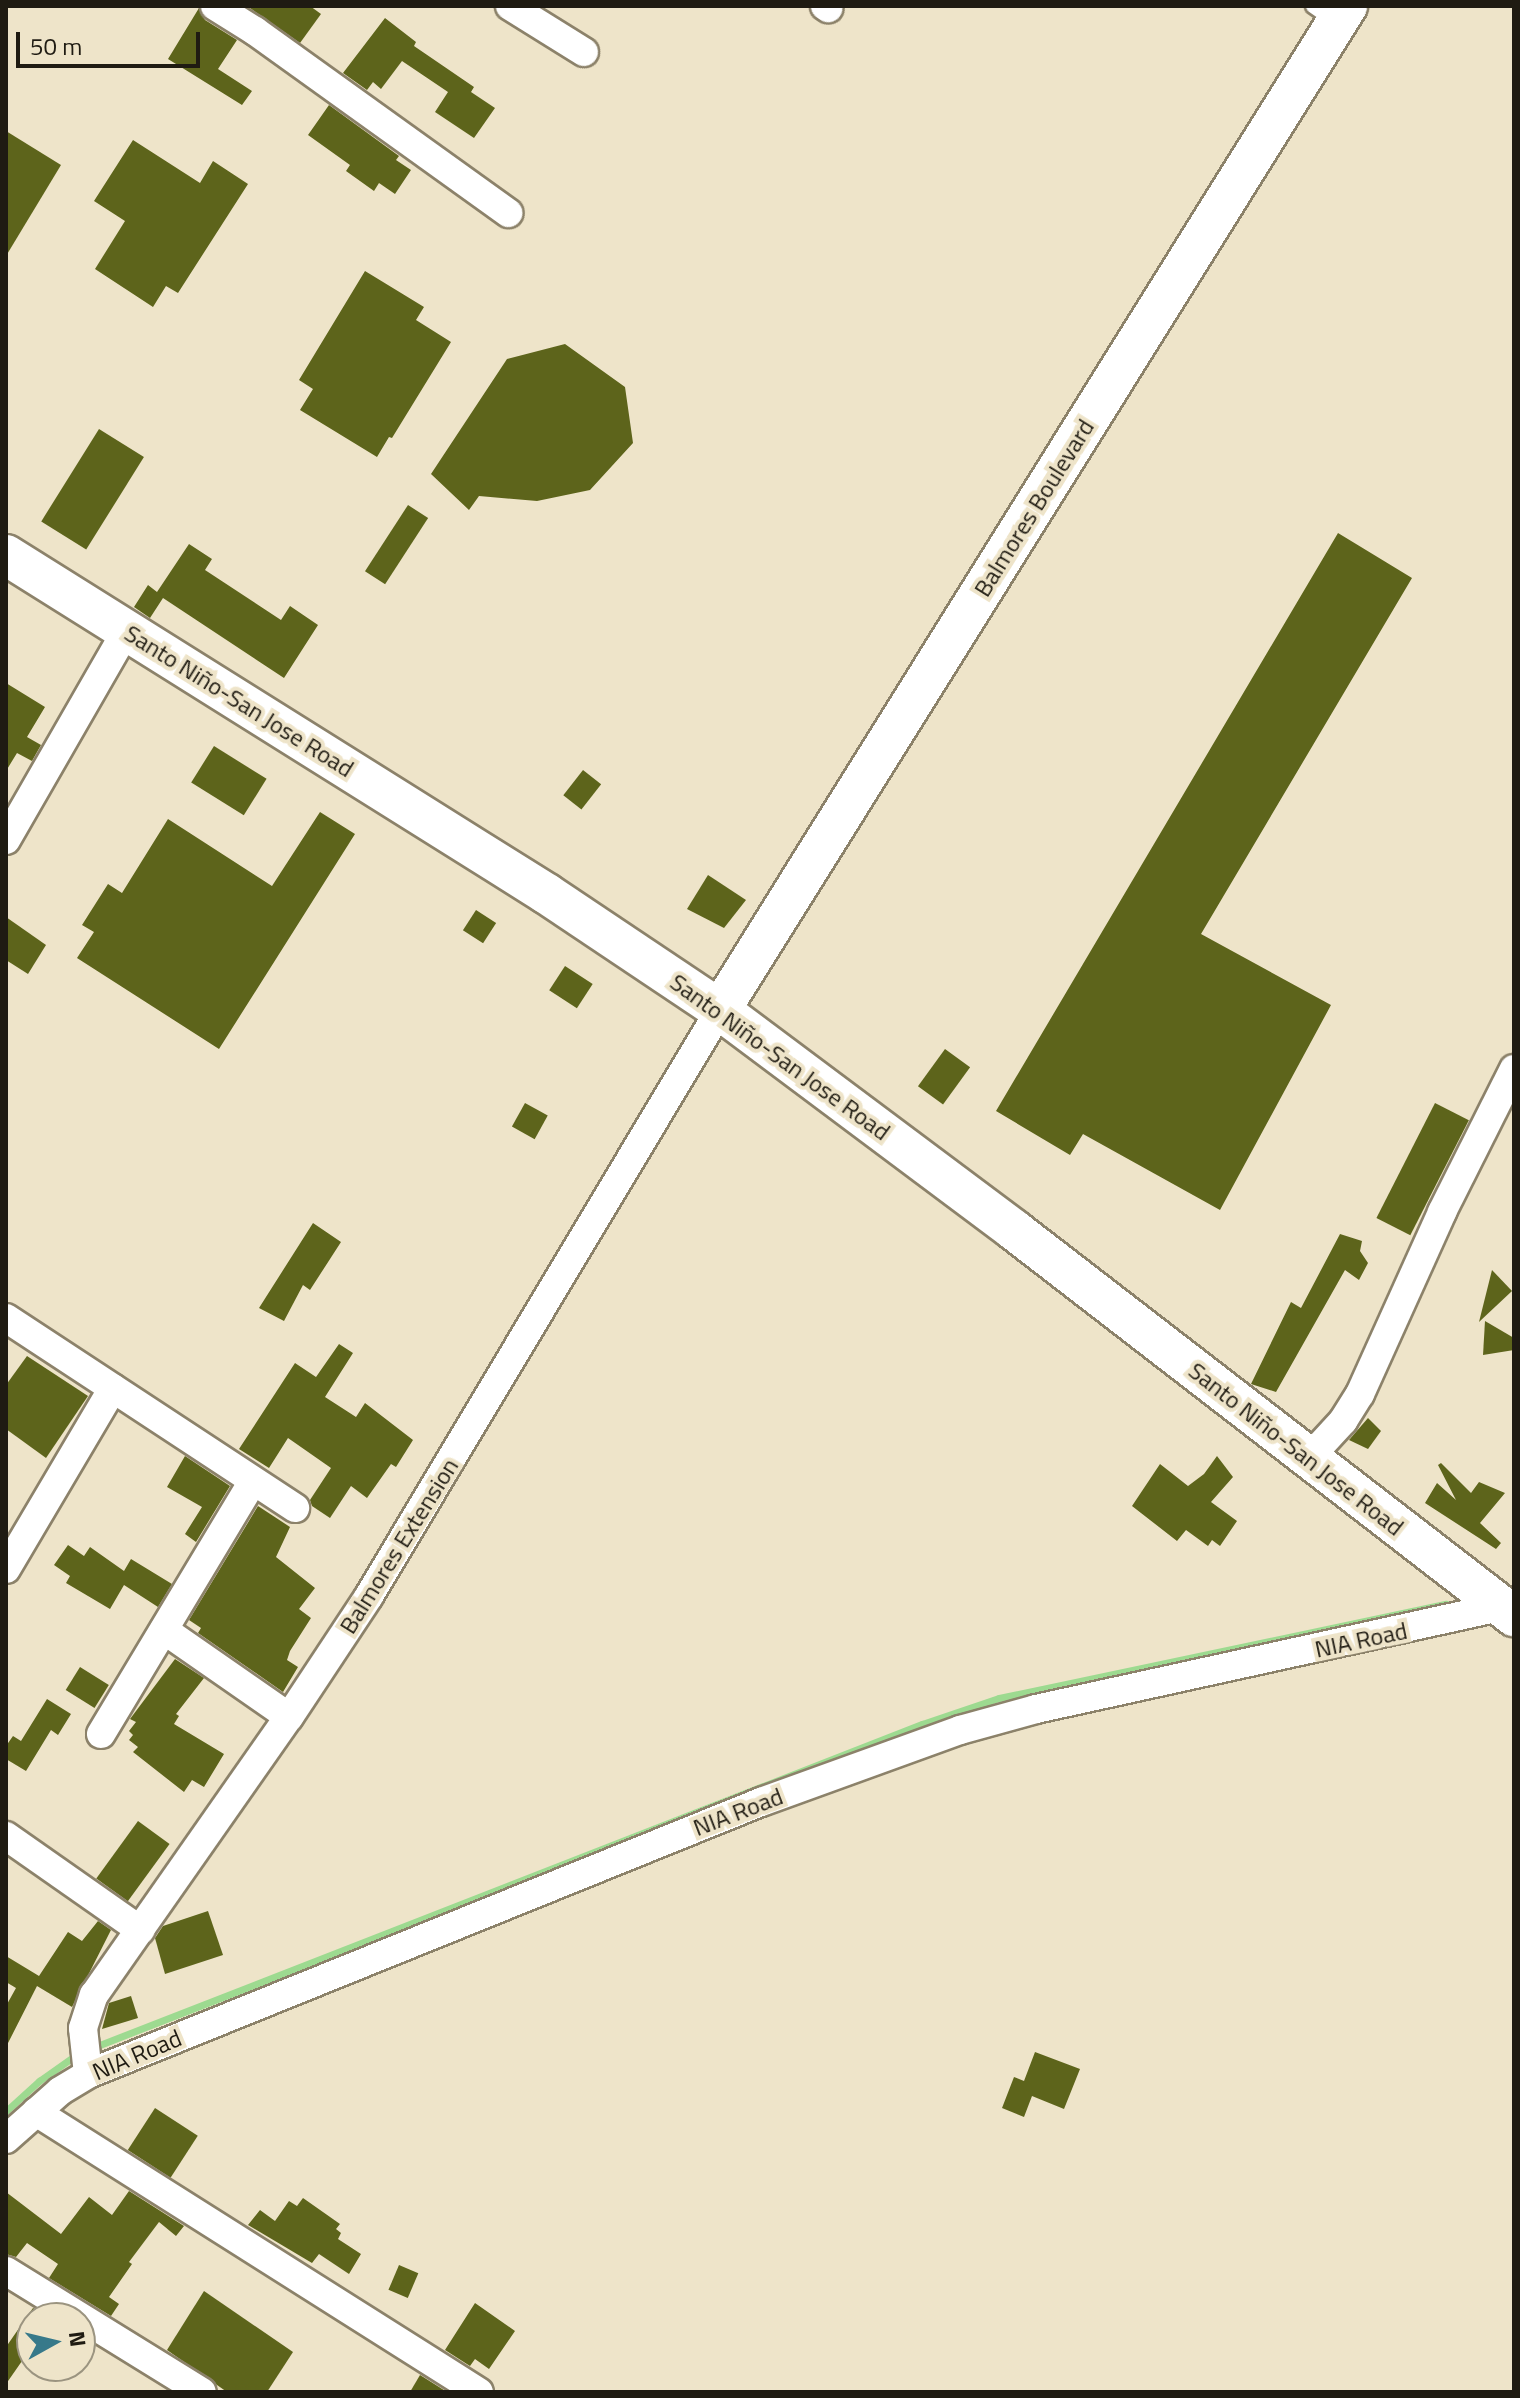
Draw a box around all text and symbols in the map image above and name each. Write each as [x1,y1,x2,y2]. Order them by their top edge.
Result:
scale bar [20,16,204,66]
text: 50 m [30,28,82,64]
street label: Balmores Boulevard [968,414,1100,602]
street label: Santo Niño-San Jose Road [119,619,359,783]
street label: Santo Niño-San Jose Road [665,968,895,1146]
street label: Santo Niño-San Jose Road [1183,1356,1409,1542]
street label: Balmores Extension [333,1453,465,1639]
street label: NIA Road [1312,1616,1410,1664]
street label: NIA Road [689,1782,787,1842]
street label: NIA Road [88,2023,186,2087]
north arrow [16,2302,96,2382]
text: N [60,2329,96,2349]

